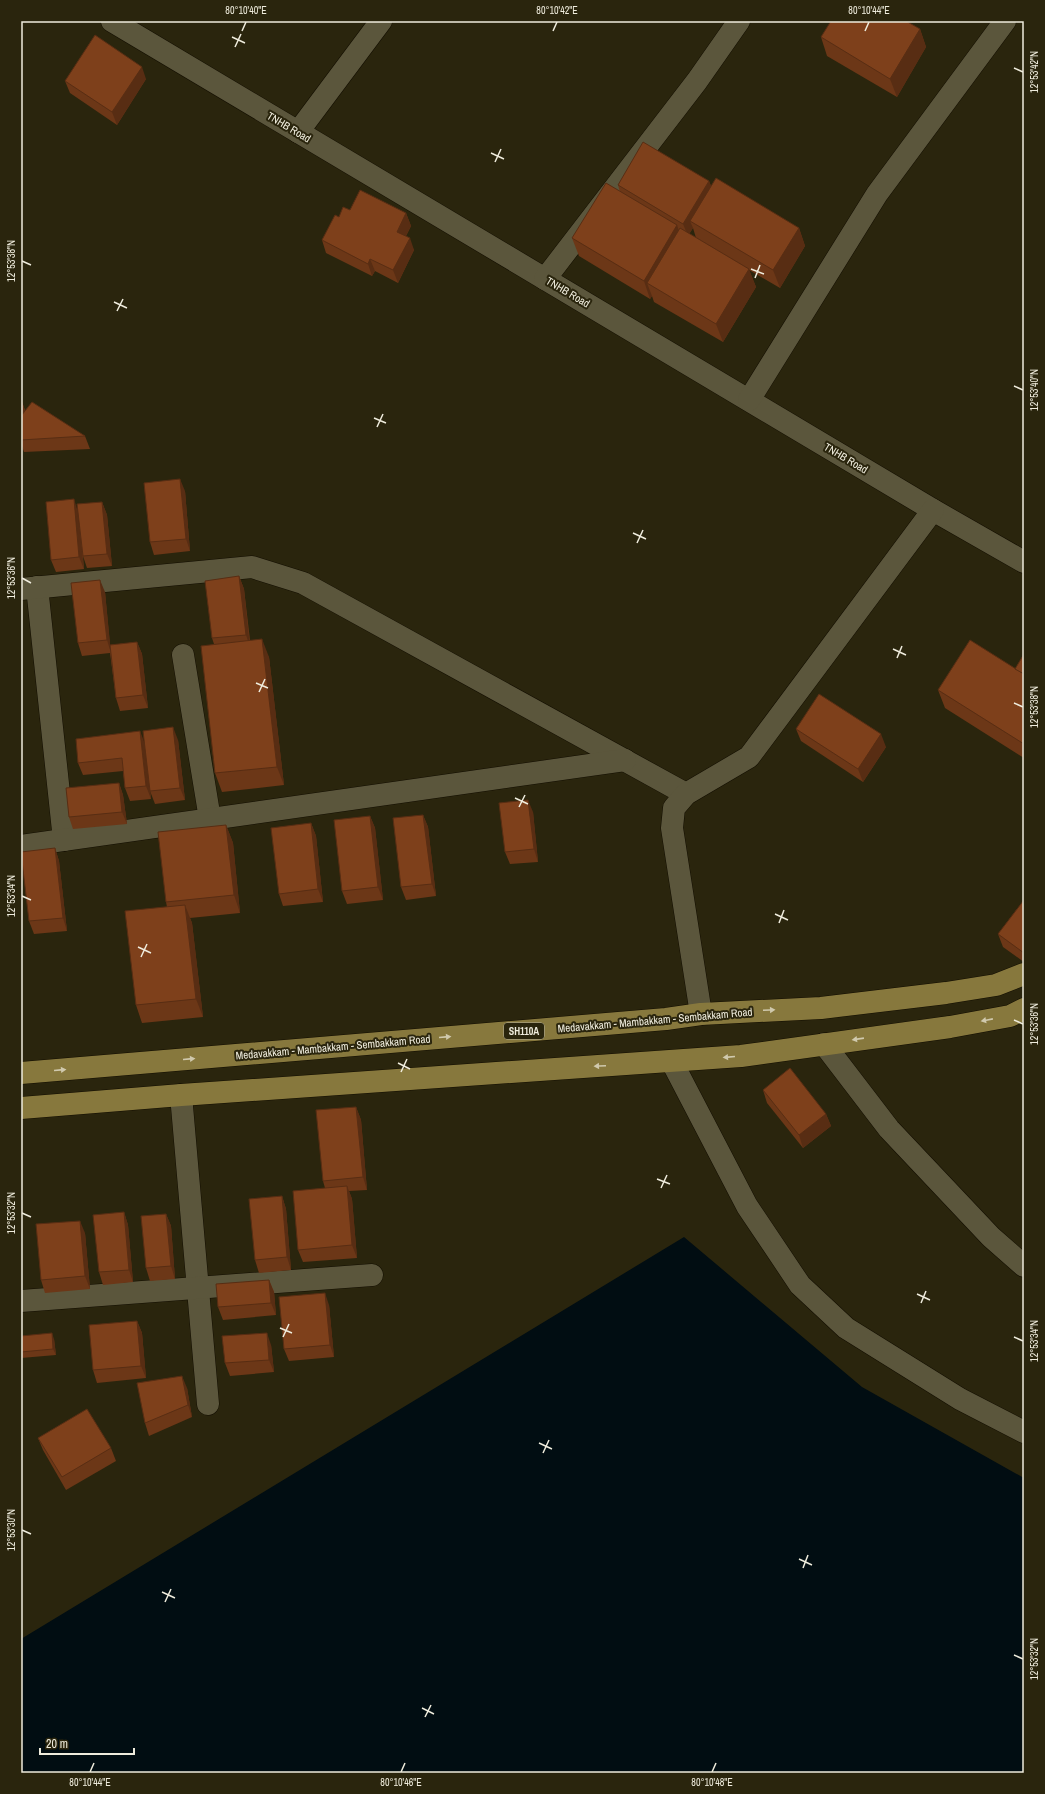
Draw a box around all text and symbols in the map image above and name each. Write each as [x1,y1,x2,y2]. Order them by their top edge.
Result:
text: 80°10'40"E [225,4,267,17]
text: 80°10'42"E [536,4,578,17]
text: 80°10'44"E [848,4,890,17]
text: 12°53'42"N [1028,51,1041,93]
street label: TNHB Road [265,108,313,146]
text: 12°53'38"N [5,240,18,282]
street label: TNHB Road [544,273,592,311]
text: 12°53'40"N [1028,369,1041,411]
street label: TNHB Road [822,439,870,477]
text: 12°53'36"N [5,557,18,599]
text: 12°53'38"N [1028,686,1041,728]
text: 12°53'34"N [5,875,18,917]
text: 12°53'36"N [1028,1003,1041,1045]
street label: Medavakkam - Mambakkam - Sembakkam Road [557,1005,753,1035]
one-way arrow [763,1007,775,1014]
one-way arrow [981,1017,993,1023]
road number: SH110A [504,1023,544,1039]
street label: Medavakkam - Mambakkam - Sembakkam Road [235,1032,431,1062]
one-way arrow [438,1034,451,1041]
one-way arrow [852,1036,864,1042]
one-way arrow [723,1053,735,1060]
one-way arrow [183,1055,195,1062]
one-way arrow [594,1062,606,1069]
one-way arrow [54,1066,66,1073]
text: 12°53'32"N [5,1192,18,1234]
text: 12°53'34"N [1028,1320,1041,1362]
text: 12°53'30"N [5,1509,18,1551]
text: 12°53'32"N [1028,1638,1041,1680]
scale bar [40,1730,134,1756]
text: 20 m [46,1736,68,1752]
text: 80°10'44"E [69,1776,111,1789]
text: 80°10'46"E [380,1776,422,1789]
text: 80°10'48"E [691,1776,733,1789]

